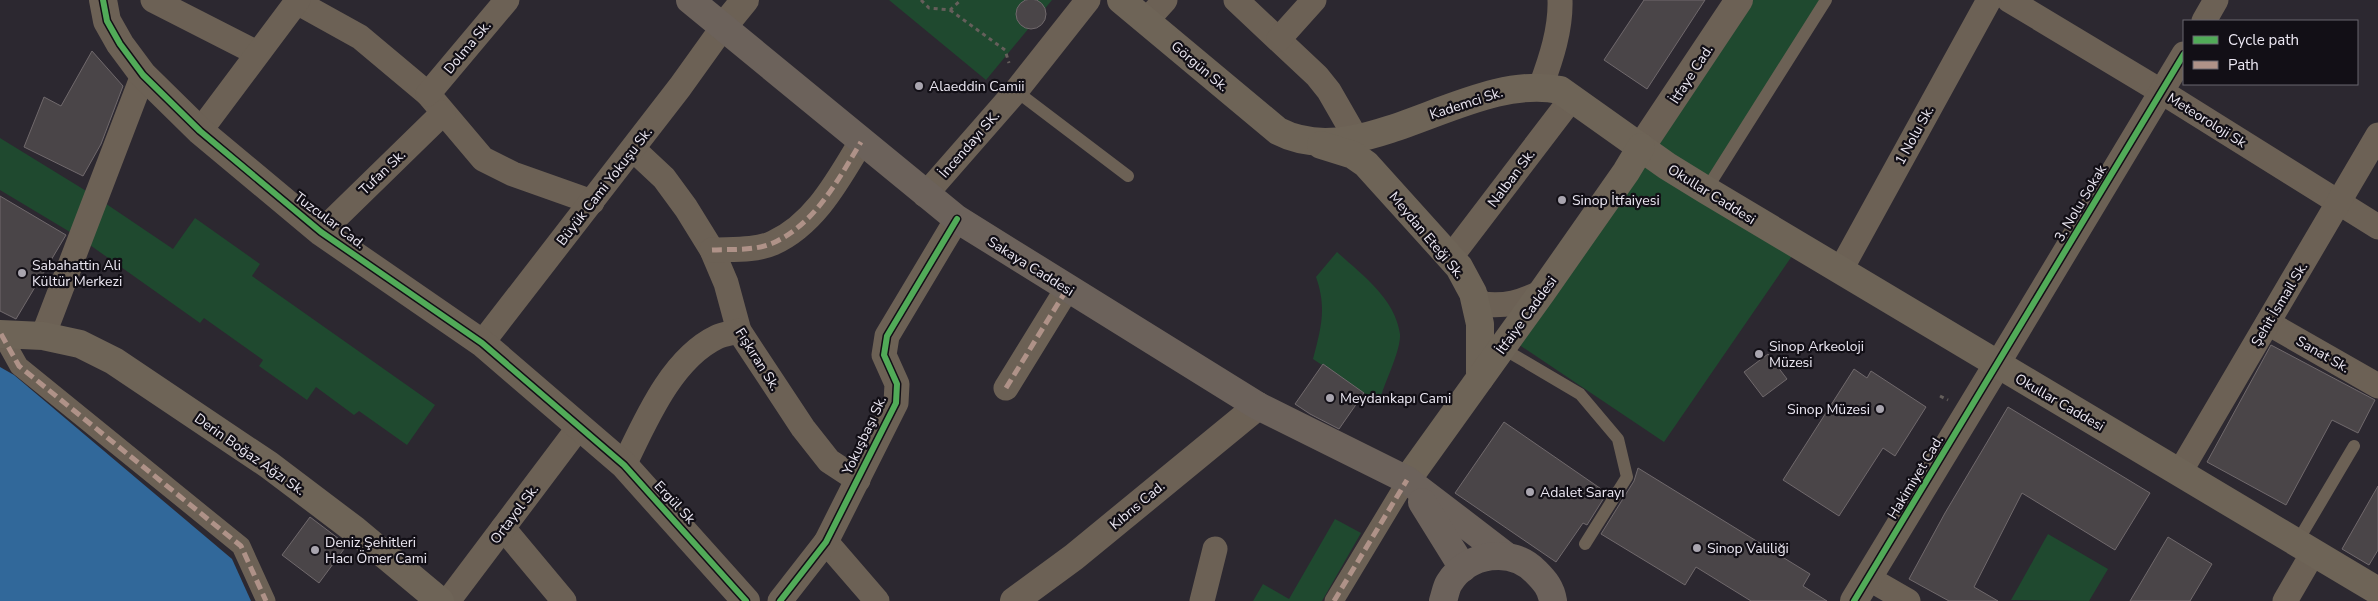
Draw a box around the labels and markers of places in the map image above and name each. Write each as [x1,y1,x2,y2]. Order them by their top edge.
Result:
place label: Alaeddin Camii [929,77,1024,96]
marker: Alaeddin Camii [913,80,925,92]
place label: Sinop İtfaiyesi [1572,191,1660,210]
marker: Sinop İtfaiyesi [1556,194,1568,206]
place label: Sabahattin Ali Kültür Merkezi [32,256,122,291]
marker: Sabahattin Ali Kültür Merkezi [16,267,28,279]
place label: Sinop Arkeoloji Müzesi [1769,337,1864,372]
marker: Sinop Arkeoloji Müzesi [1753,348,1765,360]
place label: Meydankapı Cami [1340,389,1451,408]
marker: Meydankapı Cami [1324,392,1336,404]
place label: Sinop Müzesi [1787,400,1870,419]
marker: Sinop Müzesi [1874,403,1886,415]
place label: Adalet Sarayı [1540,483,1625,502]
marker: Adalet Sarayı [1524,486,1536,498]
place label: Deniz Şehitleri Hacı Ömer Cami [325,533,427,568]
place label: Sinop Valiliği [1707,539,1789,558]
marker: Sinop Valiliği [1691,542,1703,554]
marker: Deniz Şehitleri Hacı Ömer Cami [309,544,321,556]

